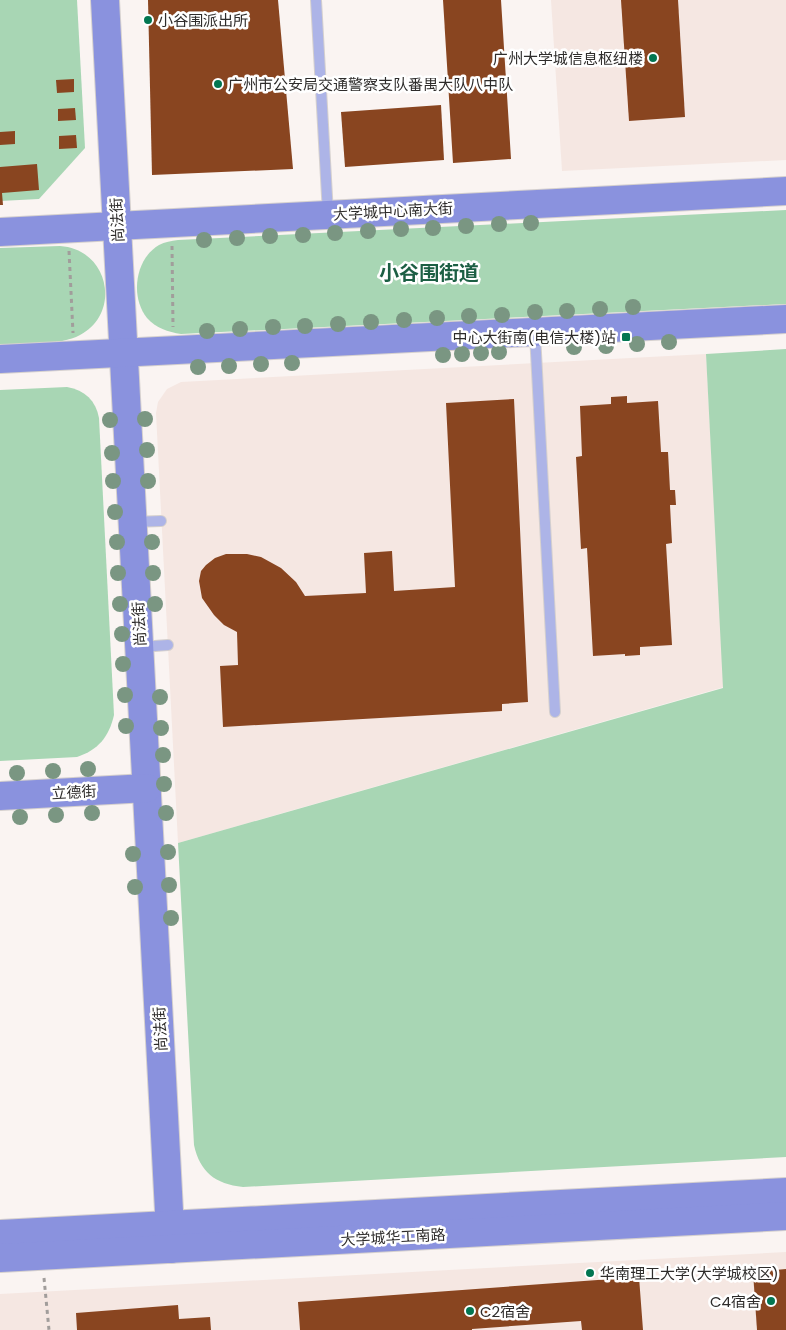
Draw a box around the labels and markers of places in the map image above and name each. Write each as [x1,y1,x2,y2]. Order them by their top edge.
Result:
place label: 小谷围派出所 [158,10,248,31]
marker: 小谷围派出所 [142,14,154,26]
place label: 广州大学城信息枢纽楼 [493,48,643,69]
marker: 广州大学城信息枢纽楼 [647,52,659,64]
place label: 广州市公安局交通警察支队番禺大队八中队 [228,74,513,95]
marker: 广州市公安局交通警察支队番禺大队八中队 [212,78,224,90]
place label: 中心大街南(电信大楼)站 [452,327,616,348]
marker: 中心大街南(电信大楼)站 [620,331,632,343]
place label: 华南理工大学(大学城校区) [600,1263,779,1284]
marker: 华南理工大学(大学城校区) [584,1267,596,1279]
place label: C4宿舍 [710,1291,761,1312]
marker: C4宿舍 [765,1295,777,1307]
place label: C2宿舍 [480,1301,530,1322]
marker: C2宿舍 [464,1305,476,1317]

